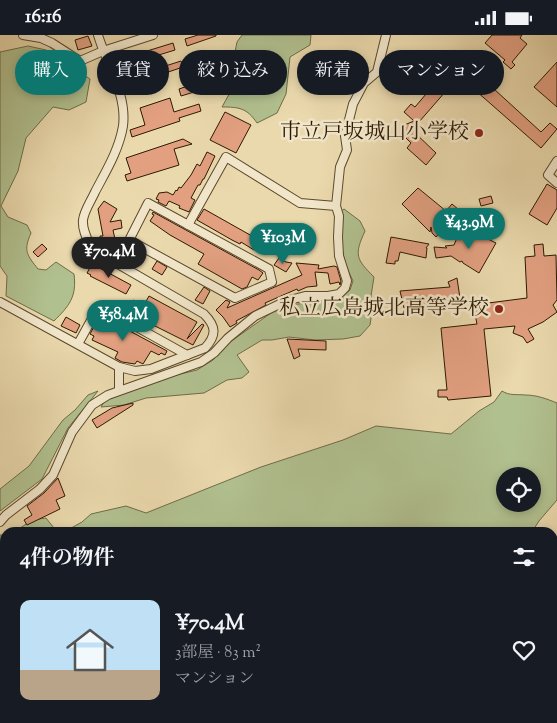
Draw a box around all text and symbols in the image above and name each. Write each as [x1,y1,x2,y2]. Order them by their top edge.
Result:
text: 16:16 [25,4,62,31]
chip: 購入 [15,50,87,95]
chip: 賃貸 [97,50,169,95]
chip: 絞り込み [179,50,287,95]
chip: 新着 [297,50,369,95]
chip: マンション [379,50,504,95]
place label: 市立戸坂城山小学校 [280,118,469,148]
marker: 市立戸坂城山小学校 [473,127,485,139]
pin: ¥43.9M [428,207,510,250]
text: ¥43.9M [444,212,494,235]
pin: ¥103M [248,223,318,265]
text: ¥103M [260,227,306,250]
pin: ¥70.4M [68,237,150,279]
text: ¥70.4M [83,241,135,264]
place label: 私立広島城北高等学校 [279,294,489,324]
pin: ¥58.4M [82,299,164,342]
marker: 私立広島城北高等学校 [493,303,505,315]
text: ¥58.4M [98,304,148,327]
map controls [496,467,541,512]
button: locate [496,467,541,512]
icon: filters [510,543,538,571]
text: 4件の物件 [20,544,115,574]
text: ¥70.4M [175,609,244,639]
icon: home [60,620,120,680]
icon: heart [510,636,538,664]
text: 3部屋 · 83 m² [175,642,261,665]
text: マンション [175,668,254,691]

